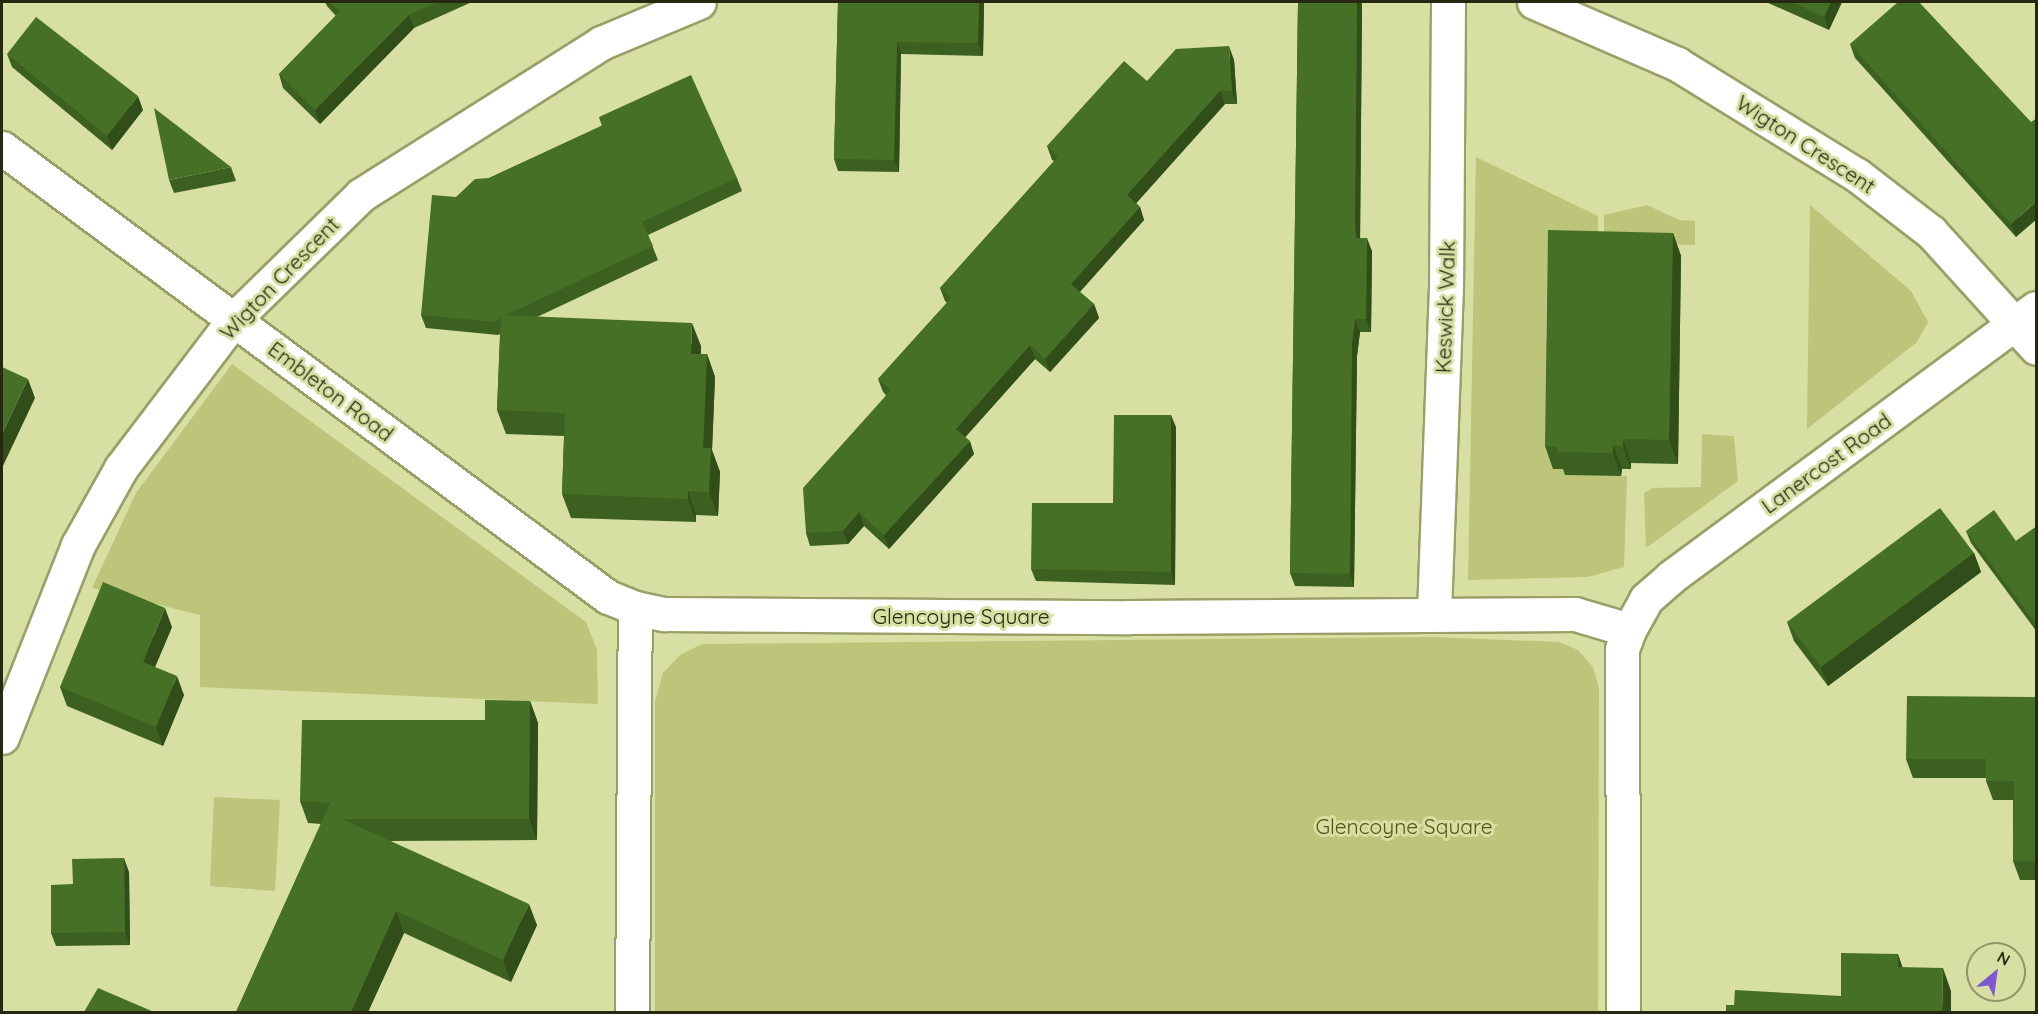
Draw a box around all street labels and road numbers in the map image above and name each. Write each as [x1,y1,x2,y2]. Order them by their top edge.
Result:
street label: Wigton Crescent [1732,90,1880,198]
street label: Wigton Crescent [214,212,344,344]
street label: Keswick Walk [1430,240,1460,374]
street label: Embleton Road [264,336,398,446]
street label: Lanercost Road [1756,408,1896,518]
street label: Glencoyne Square [872,603,1050,629]

